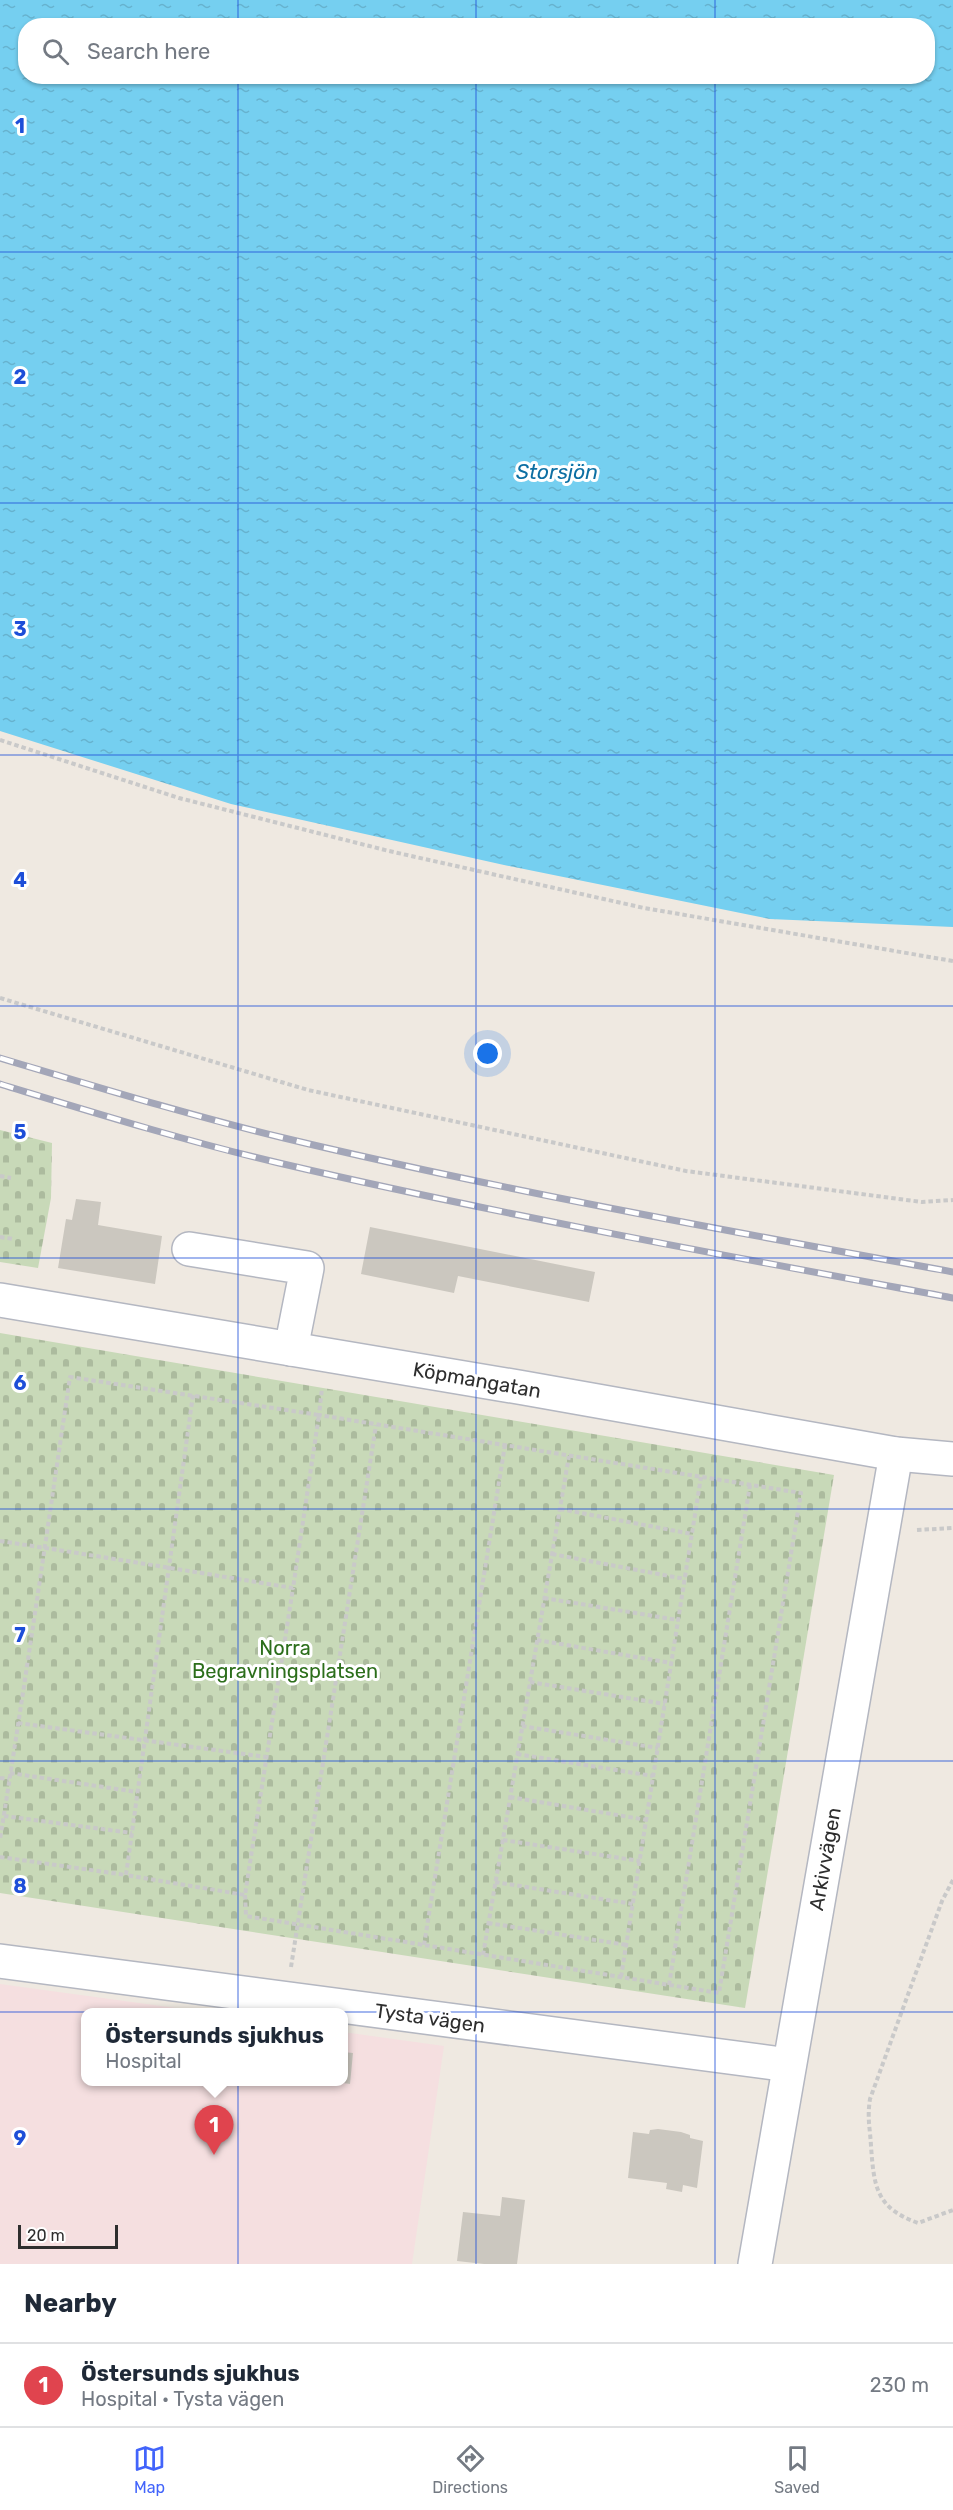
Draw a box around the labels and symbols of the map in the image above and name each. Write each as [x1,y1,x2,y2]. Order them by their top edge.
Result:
text: 1 [15,114,25,138]
text: 2 [14,365,27,389]
water label: Storsjön [516,459,598,484]
text: 3 [13,617,27,641]
text: 4 [13,868,27,892]
your location [473,1039,502,1068]
text: 5 [14,1120,27,1144]
street label: Köpmangatan [411,1357,543,1403]
text: 6 [13,1371,27,1395]
text: 7 [14,1623,26,1647]
park label: Norra Begravningsplatsen [192,1636,378,1683]
street label: Arkivvägen [804,1806,846,1912]
text: 8 [13,1874,27,1898]
street label: Tysta vägen [373,1998,487,2038]
pin: 1 [194,2106,234,2155]
text: 9 [14,2126,27,2150]
scale bar [18,2222,118,2250]

